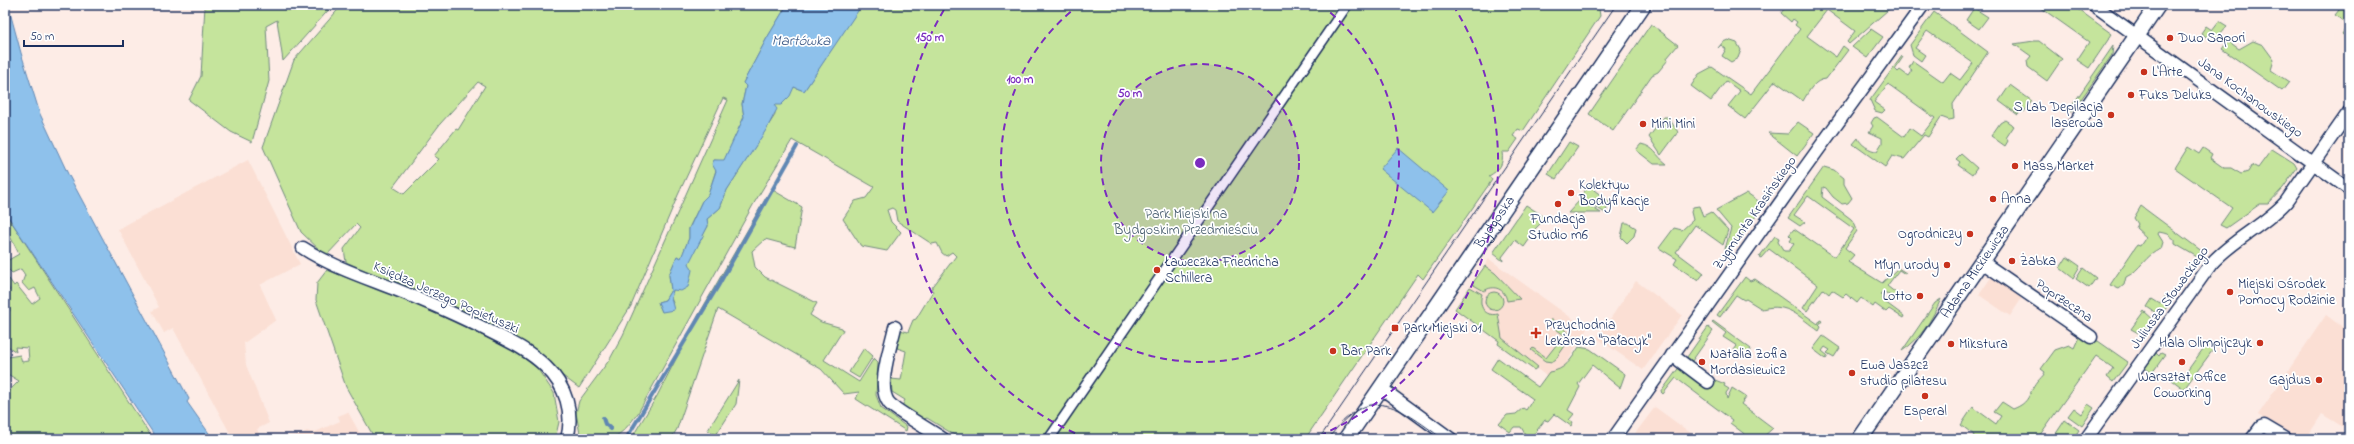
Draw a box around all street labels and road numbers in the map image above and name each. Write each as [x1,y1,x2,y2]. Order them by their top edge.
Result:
street label: Jana Kochanowskiego [2192,53,2307,144]
street label: Zygmunta Krasińskiego [1708,152,1803,275]
street label: Bydgoska [1468,191,1520,253]
street label: Adama Mickiewicza [1935,221,2015,323]
street label: Juliusza Słowackiego [2125,242,2215,354]
street label: Księdza Jerzego Popiełuszki [369,256,522,341]
street label: Poprzeczna [2031,274,2097,328]

